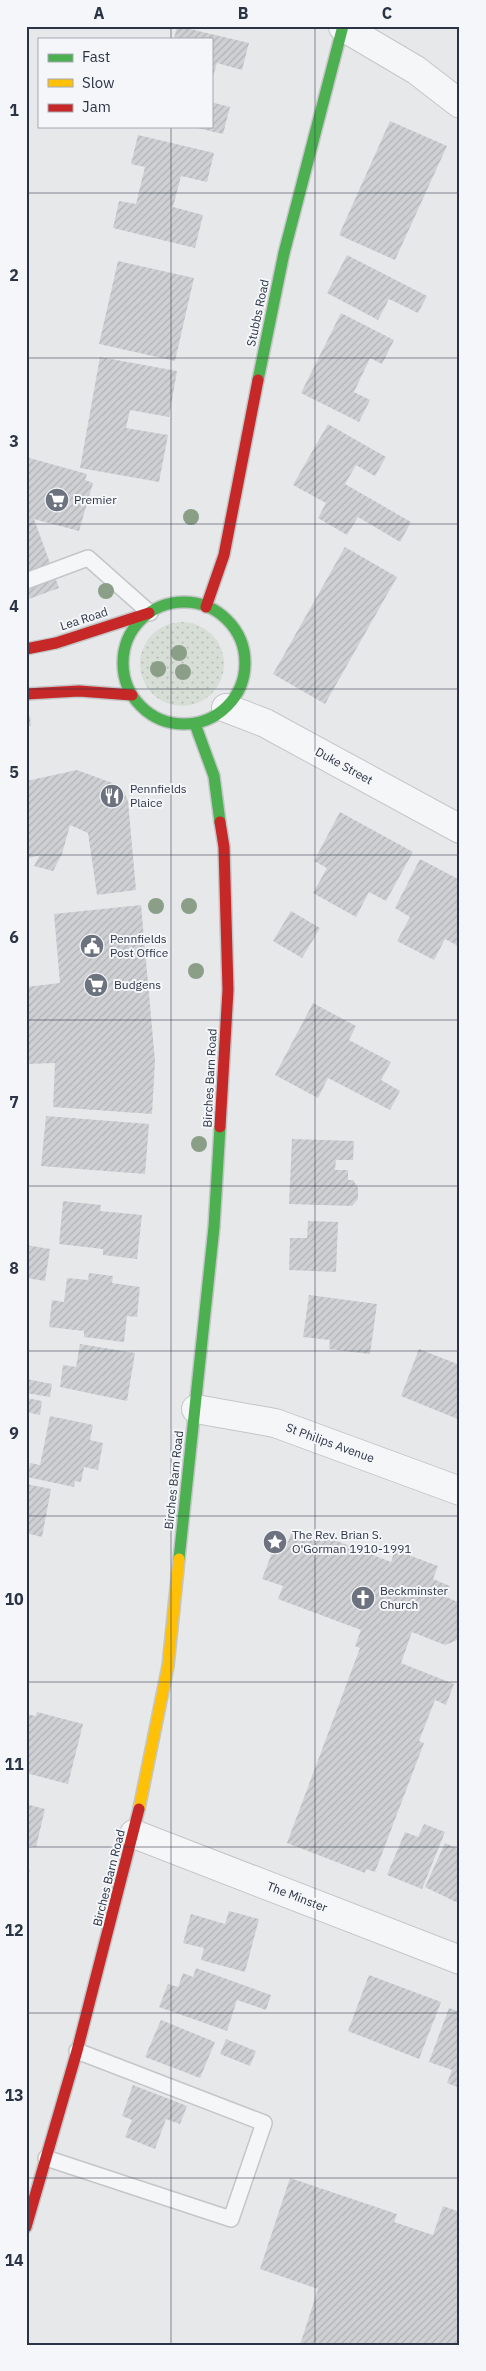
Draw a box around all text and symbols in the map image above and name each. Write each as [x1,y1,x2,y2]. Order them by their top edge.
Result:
text: A [94,3,105,23]
text: B [238,3,249,23]
text: C [382,3,392,23]
legend [38,38,212,128]
text: Fast [82,47,110,66]
text: Slow [82,73,115,92]
text: Jam [82,97,111,116]
text: 1 [9,100,19,120]
text: 2 [9,265,19,285]
street label: Stubbs Road [243,278,272,348]
text: 3 [9,431,19,451]
supermarket icon: Premier [44,487,70,513]
place label: Premier [74,492,117,507]
text: 4 [9,596,19,616]
street label: Lea Road [58,604,110,633]
street label: Duke Street [313,744,376,787]
text: 5 [9,762,19,782]
place label: Pennfields Plaice [130,781,187,810]
restaurant icon: Pennfields Plaice [99,783,125,809]
text: 6 [9,927,19,947]
place label: Pennfields Post Office [110,931,169,960]
public building icon: Pennfields Post Office [79,933,105,959]
supermarket icon: Budgens [83,972,109,998]
place label: Budgens [114,977,161,992]
street label: Birches Barn Road [199,1028,220,1128]
text: 7 [9,1092,19,1112]
text: 8 [9,1258,19,1278]
street label: St Philips Avenue [284,1420,377,1466]
text: 9 [9,1423,19,1443]
street label: Birches Barn Road [161,1430,186,1530]
place label: The Rev. Brian S. O'Gorman 1910-1991 [292,1527,412,1556]
place icon: The Rev. Brian S. O'Gorman 1910-1991 [262,1529,288,1555]
place label: Beckminster Church [380,1583,449,1612]
church icon: Beckminster Church [350,1585,376,1611]
text: 10 [4,1589,24,1609]
text: 11 [4,1754,24,1774]
street label: Birches Barn Road [89,1828,128,1928]
street label: The Minster [265,1878,330,1915]
text: 12 [4,1920,24,1940]
text: 13 [4,2085,24,2105]
text: 14 [4,2250,24,2270]

